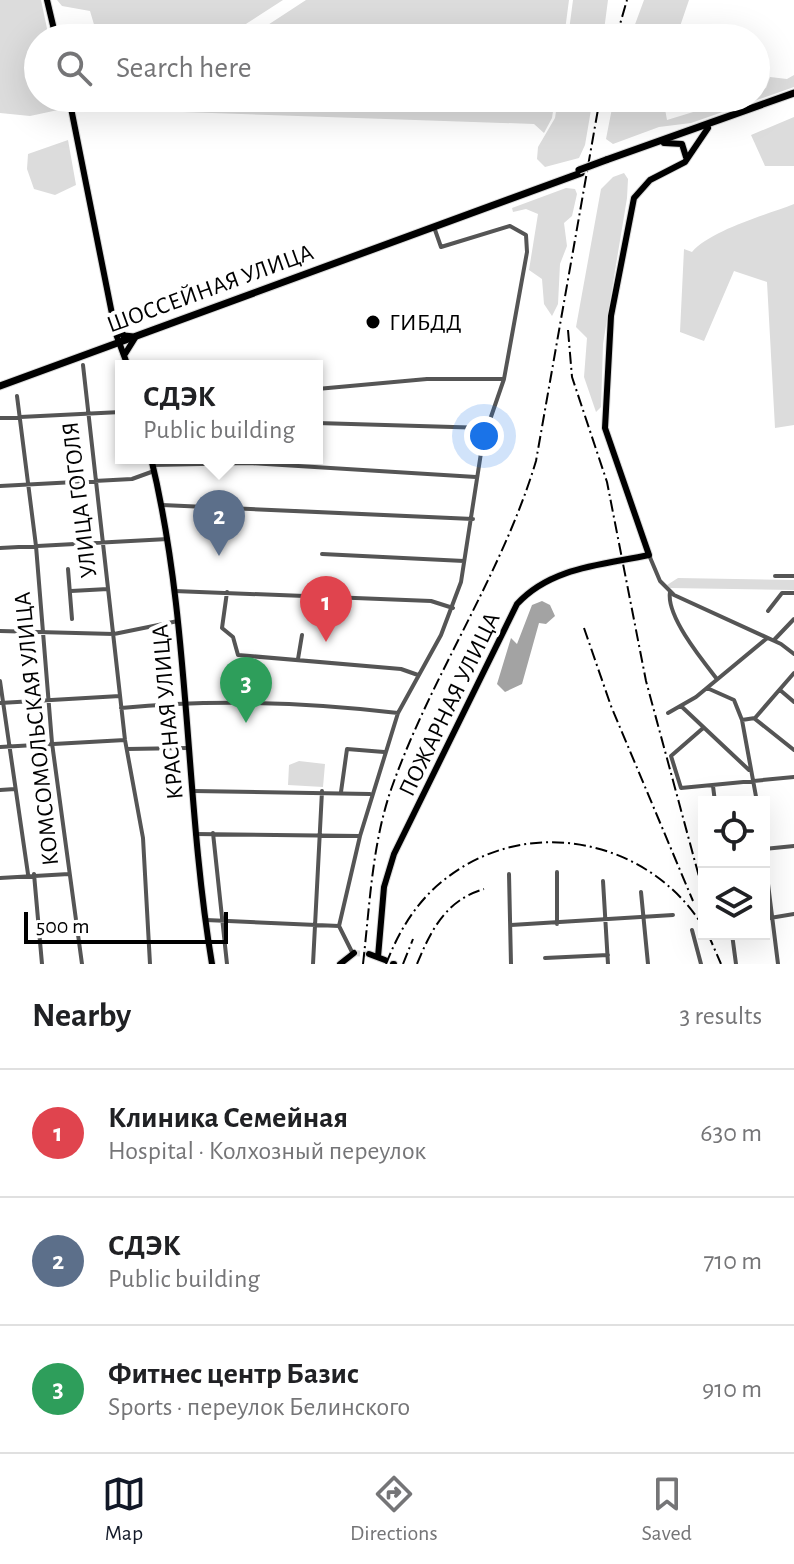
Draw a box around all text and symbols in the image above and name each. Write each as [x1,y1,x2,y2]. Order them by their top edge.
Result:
search box [24,24,770,112]
icon: search [52,46,96,90]
text: Search here [116,53,252,83]
street label: ШОССЕЙНАЯ УЛИЦА [104,240,317,337]
place label: ГИБДД [389,311,462,335]
marker: ГИБДД [364,313,382,331]
popup [115,360,323,464]
text: СДЭК [143,382,216,412]
your location [464,416,504,456]
text: Public building [143,417,295,443]
street label: УЛИЦА ГОГОЛЯ [58,420,101,579]
pin: 2 [193,490,245,556]
pin: 1 [300,576,352,642]
street label: КОМСОМОЛЬСКАЯ УЛИЦА [11,591,63,867]
street label: ПОЖАРНАЯ УЛИЦА [395,609,505,800]
street label: КРАСНАЯ УЛИЦА [148,623,188,801]
pin: 3 [220,657,272,723]
map controls [698,796,770,940]
button: locate [698,796,770,868]
button: layers [698,868,770,940]
scale bar [24,908,228,944]
text: 500 m [36,915,90,937]
text: Nearby [32,999,131,1033]
text: 3 results [679,1003,762,1029]
text: Клиника Семейная [108,1103,348,1133]
text: 1 [53,1120,63,1146]
text: 630 m [700,1120,762,1146]
text: Hospital · Колхозный переулок [108,1138,426,1164]
text: СДЭК [108,1231,181,1261]
text: 2 [52,1248,64,1274]
text: 710 m [703,1248,762,1274]
text: Public building [108,1266,260,1292]
text: Фитнес центр Базис [108,1359,359,1389]
text: 3 [52,1376,64,1402]
text: 910 m [702,1376,762,1402]
text: Sports · переулок Белинского [108,1394,410,1420]
tab: Map [102,1472,146,1546]
tab: Directions [350,1472,438,1546]
tab: Saved [642,1472,692,1546]

